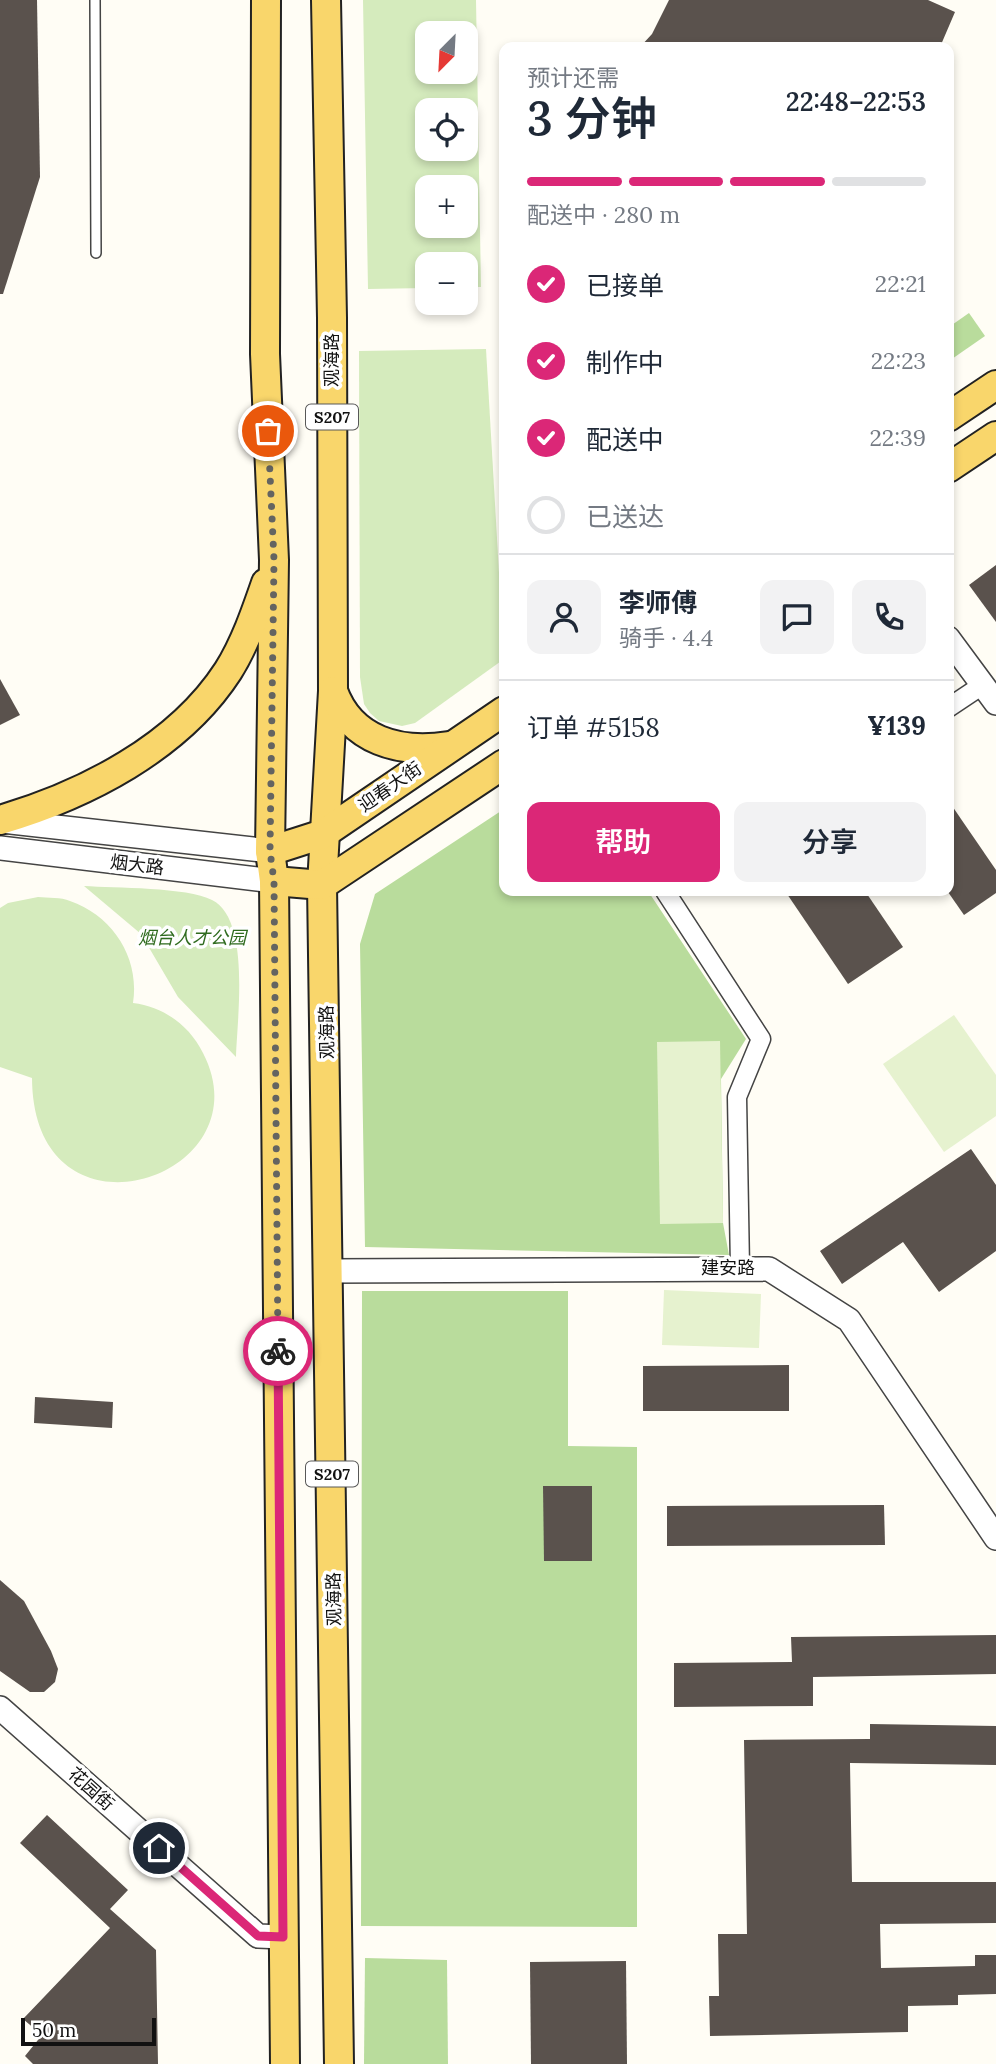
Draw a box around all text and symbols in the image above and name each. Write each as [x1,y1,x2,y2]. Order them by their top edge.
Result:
north arrow [415,21,478,84]
map controls [415,21,478,315]
text: 预计还需 [527,63,619,92]
text: 22:48–22:53 [786,85,926,118]
text: 3 分钟 [527,89,657,148]
button: locate [415,98,478,161]
button: + [415,175,478,238]
text: 配送中 · 280 m [527,200,680,229]
button: − [415,252,478,315]
icon: check [527,265,565,303]
text: 已接单 [586,269,664,302]
text: 22:21 [875,269,926,298]
street label: 观海路 [320,333,343,387]
icon: check [527,342,565,380]
text: 制作中 [586,346,664,379]
text: 22:23 [871,346,926,375]
pin [238,401,298,461]
road number: S207 [306,404,358,430]
icon: bag [249,412,287,450]
icon: check [527,419,565,457]
text: 配送中 [586,423,664,456]
text: 22:39 [869,423,926,452]
text: 已送达 [586,500,664,533]
button: person [527,580,601,654]
button: chat [760,580,834,654]
button: phone [852,580,926,654]
text: 李师傅 [619,586,697,619]
text: 骑手 · 4.4 [619,623,713,652]
text: ¥139 [867,709,926,742]
text: 订单 #5158 [527,711,660,744]
street label: 迎春大街 [354,757,426,817]
button: 帮助 [527,802,720,882]
button: 分享 [734,802,926,882]
street label: 烟大路 [109,850,165,879]
park label: 烟台人才公园 [138,926,249,949]
street label: 观海路 [315,1005,338,1059]
street label: 建安路 [701,1256,755,1279]
courier [243,1316,313,1386]
icon: bike [259,1332,297,1370]
road number: S207 [306,1462,358,1486]
street label: 观海路 [322,1572,345,1626]
street label: 花园街 [64,1762,119,1815]
pin [129,1818,189,1878]
icon: home [140,1829,178,1867]
scale bar [21,2015,156,2047]
text: 50 m [32,2018,76,2042]

